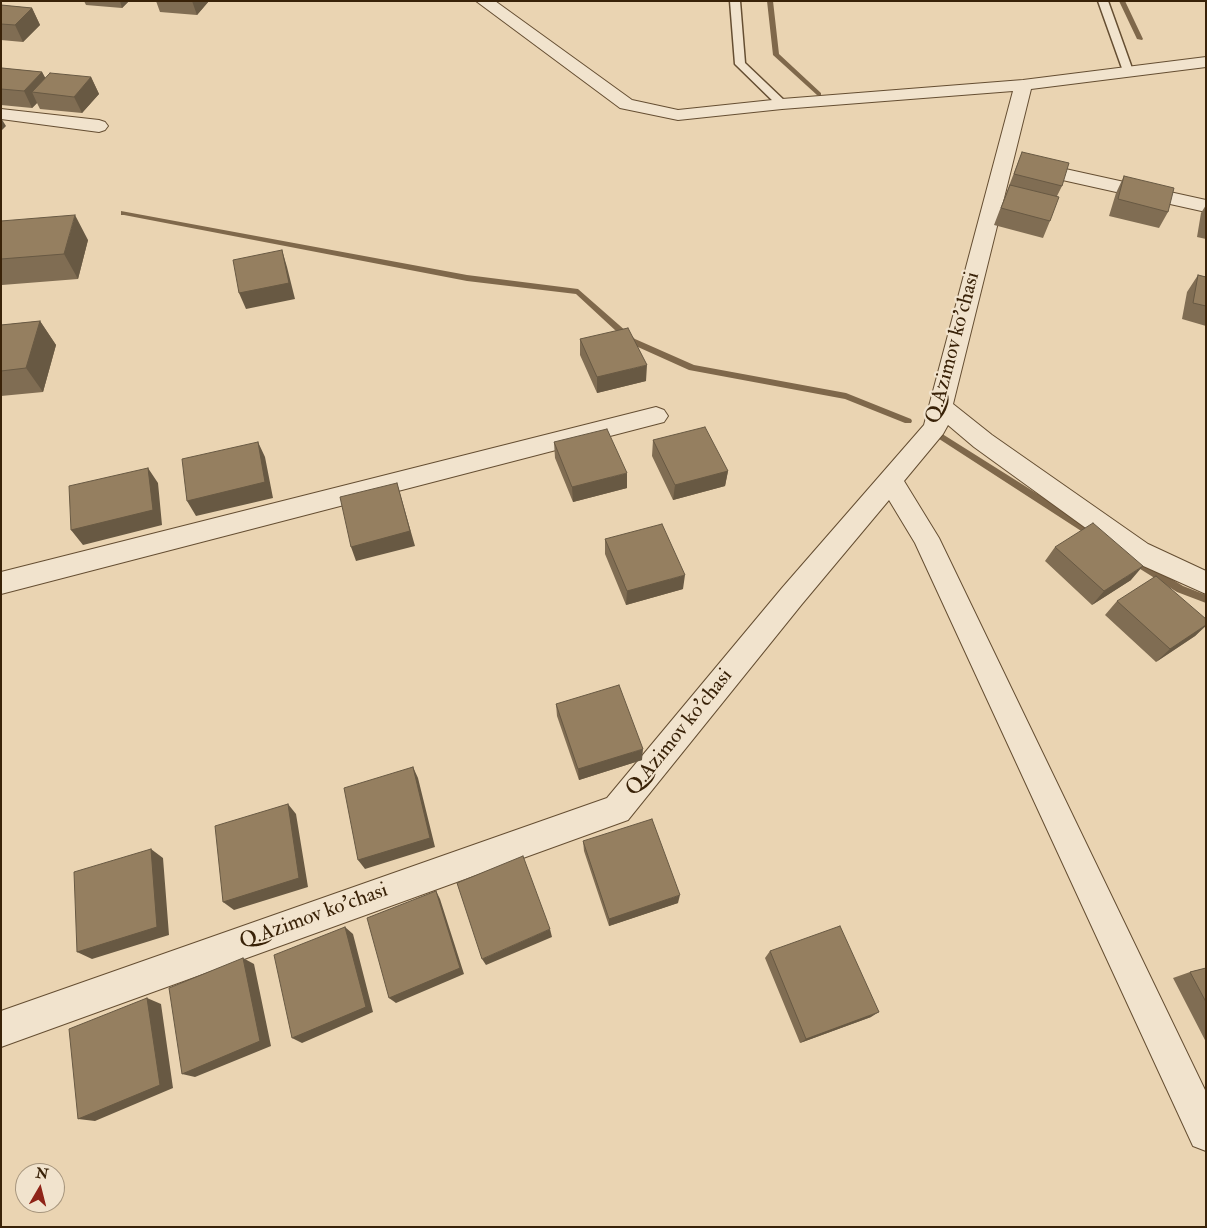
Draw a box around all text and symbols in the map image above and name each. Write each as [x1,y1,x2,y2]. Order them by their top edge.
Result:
street label: Q.Azimov ko'chasi [922,269,986,427]
street label: Q.Azimov ko'chasi [621,664,739,802]
street label: Q.Azimov ko'chasi [236,878,392,956]
north arrow [15,1163,65,1213]
text: N [35,1164,49,1183]

